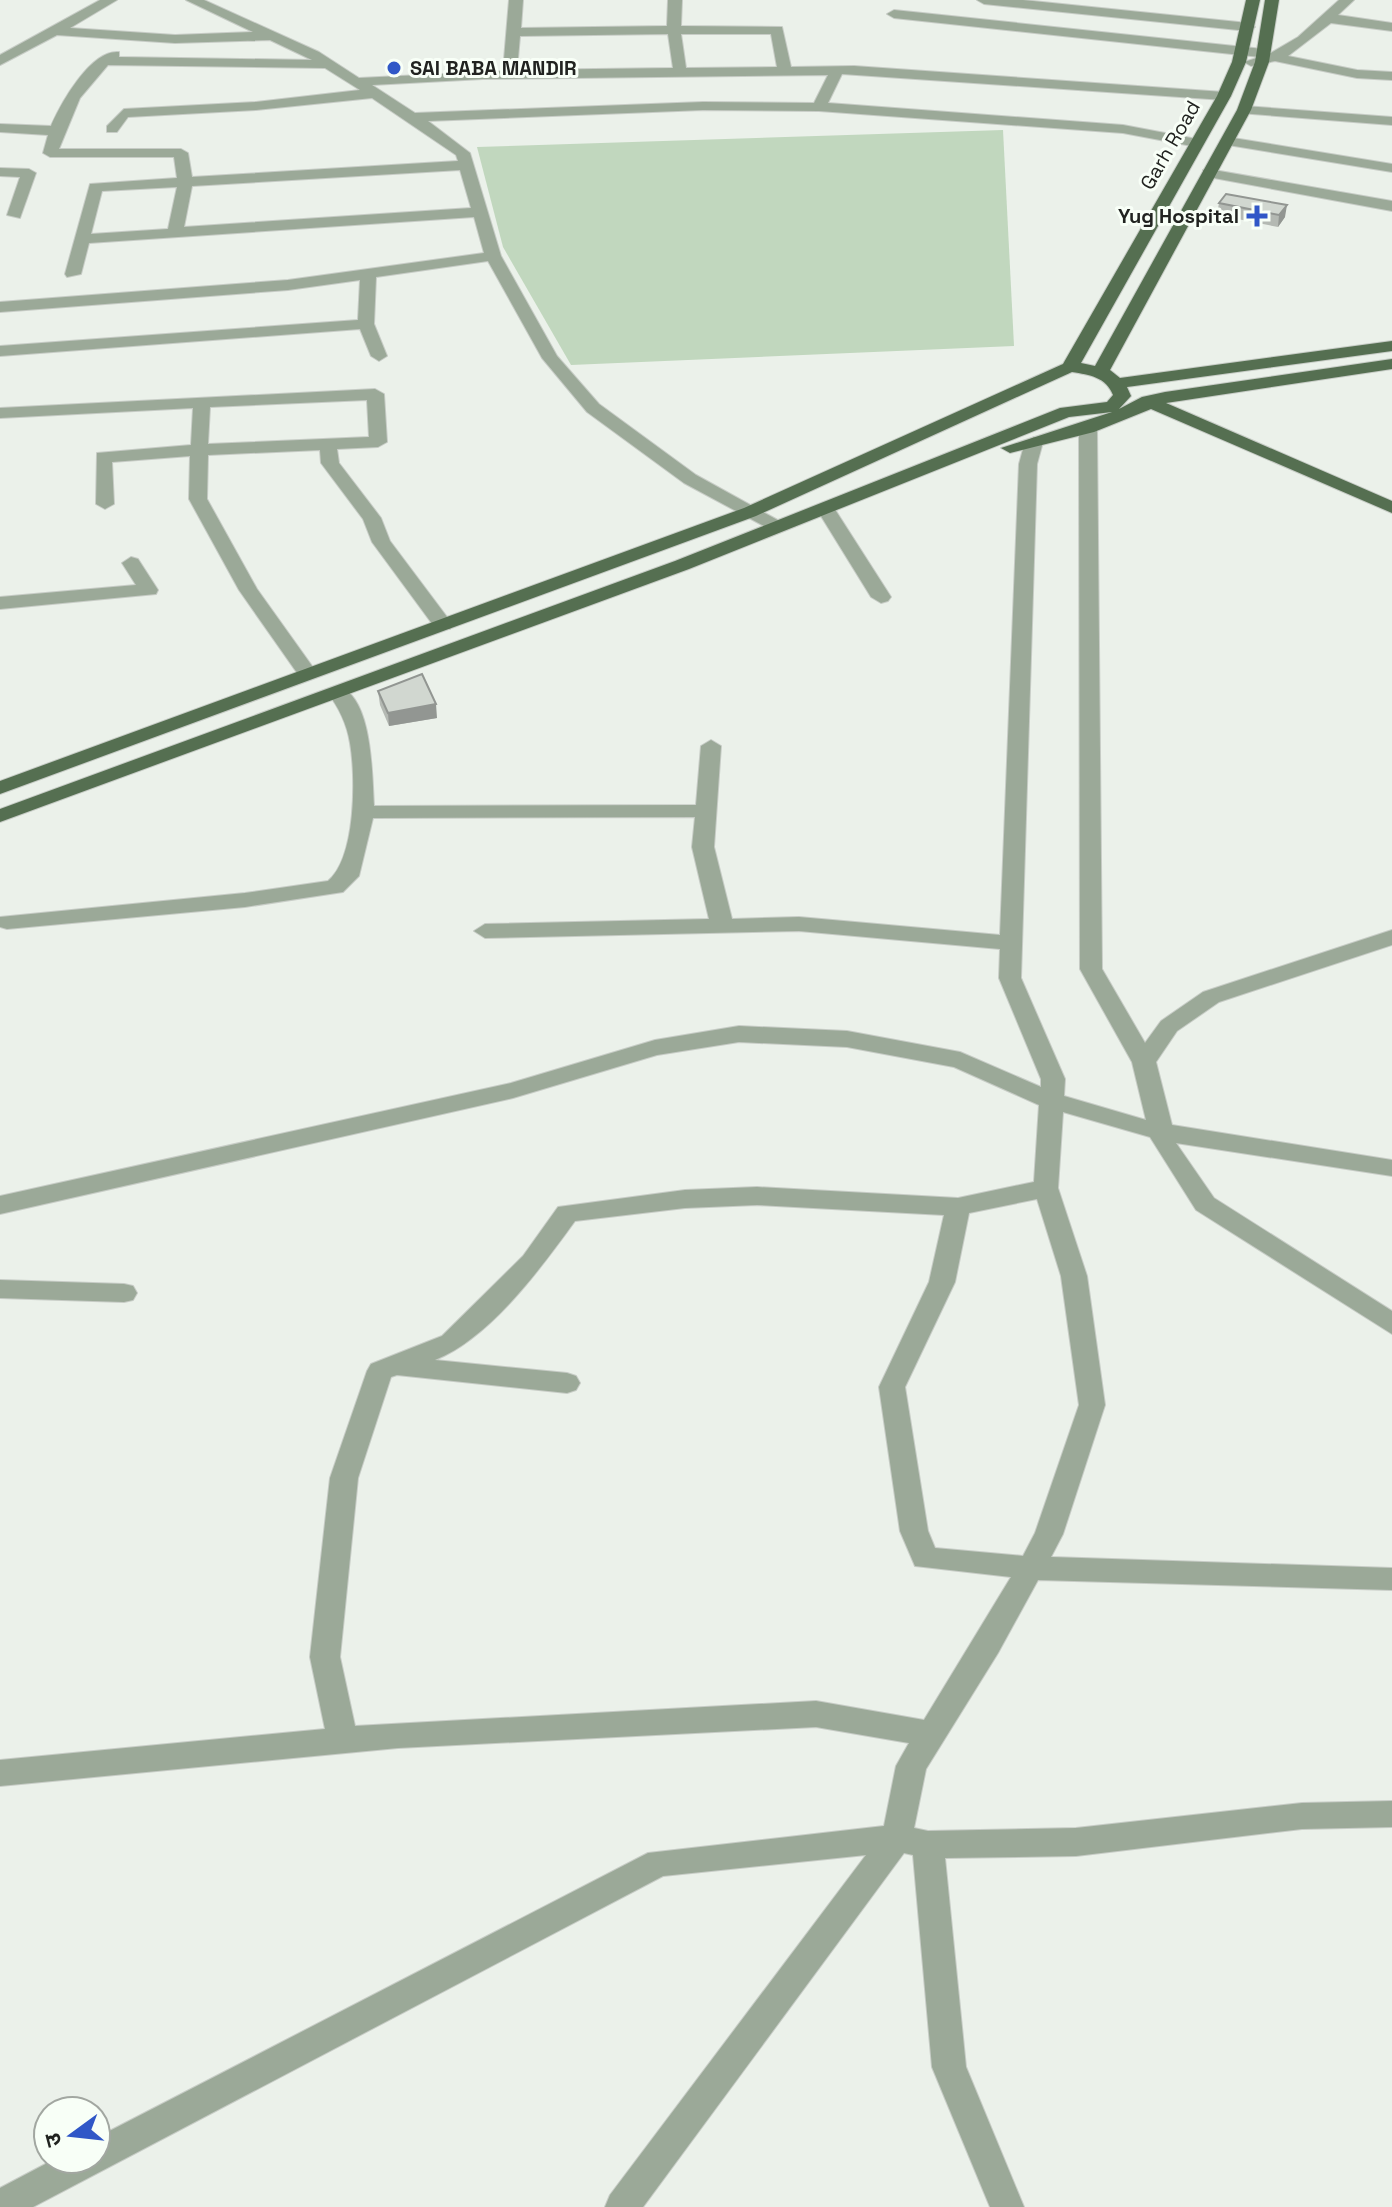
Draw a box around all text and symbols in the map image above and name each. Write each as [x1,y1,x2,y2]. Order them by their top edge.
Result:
place label: SAI BABA MANDIR [410,55,577,81]
marker: SAI BABA MANDIR [385,59,403,77]
street label: Garh Road [1134,96,1206,194]
place label: Yug Hospital [1118,203,1239,229]
marker: Yug Hospital [1246,205,1268,227]
north arrow [32,2095,112,2175]
text: उ [37,2129,68,2150]

